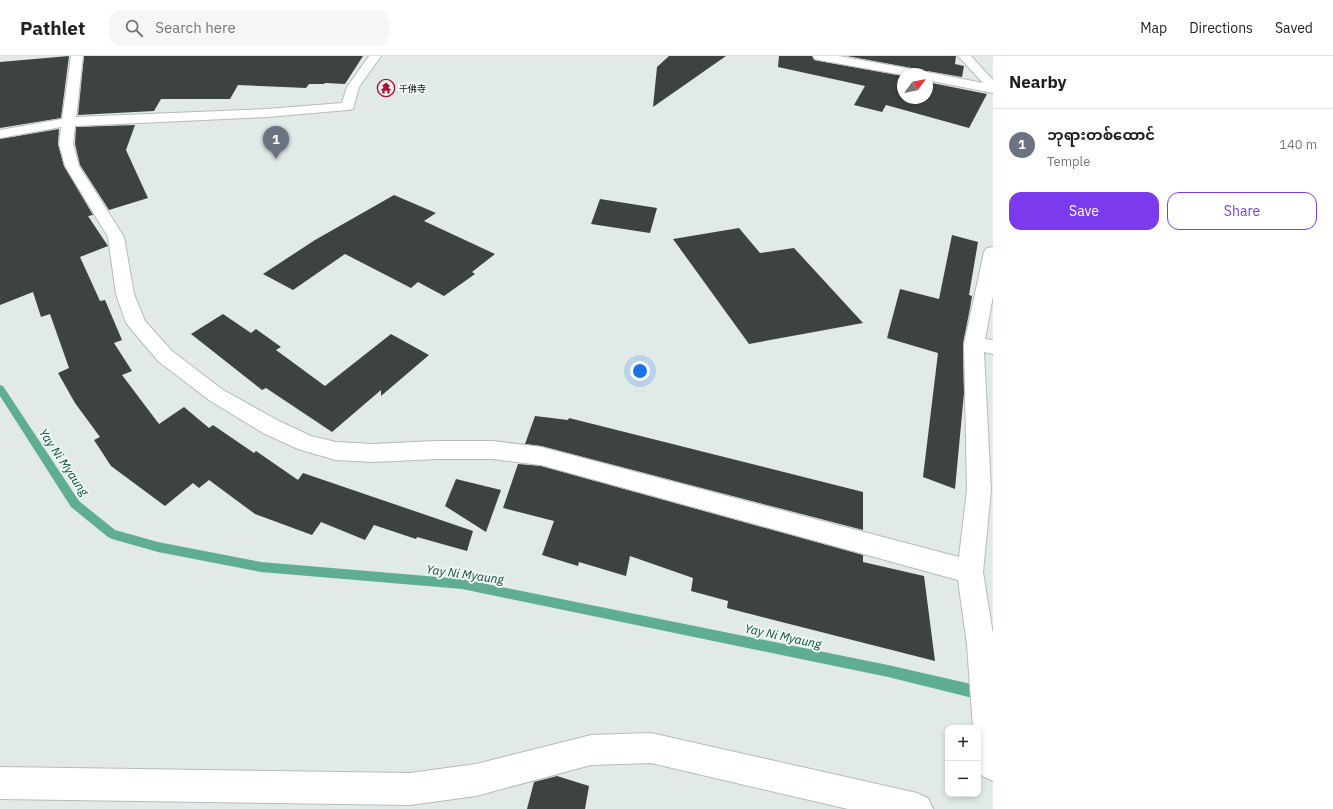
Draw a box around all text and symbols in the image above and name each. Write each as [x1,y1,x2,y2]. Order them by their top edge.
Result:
search box [109,10,389,46]
text: Pathlet [20,16,85,40]
icon: search [123,17,145,39]
text: Search here [155,18,236,37]
text: Map [1140,19,1167,37]
text: Directions [1189,19,1253,37]
text: Saved [1275,19,1313,37]
north arrow [897,68,933,104]
text: Nearby [1009,71,1067,93]
temple icon: 千佛寺 [376,78,396,98]
place label: 千佛寺 [399,83,426,94]
text: ဘုရားတစ်ထောင် [1047,125,1155,144]
pin: 1 [263,126,289,159]
text: 1 [1018,136,1026,153]
text: 140 m [1279,136,1317,153]
text: Temple [1047,153,1090,170]
button: Save [1009,192,1159,230]
button: Share [1167,192,1317,230]
your location [630,361,650,381]
water label: Yay Ni Myaung [36,426,92,499]
water label: Yay Ni Myaung [425,561,505,587]
water label: Yay Ni Myaung [743,621,824,652]
map controls [945,725,981,797]
button: + [945,725,981,761]
button: − [945,761,981,797]

